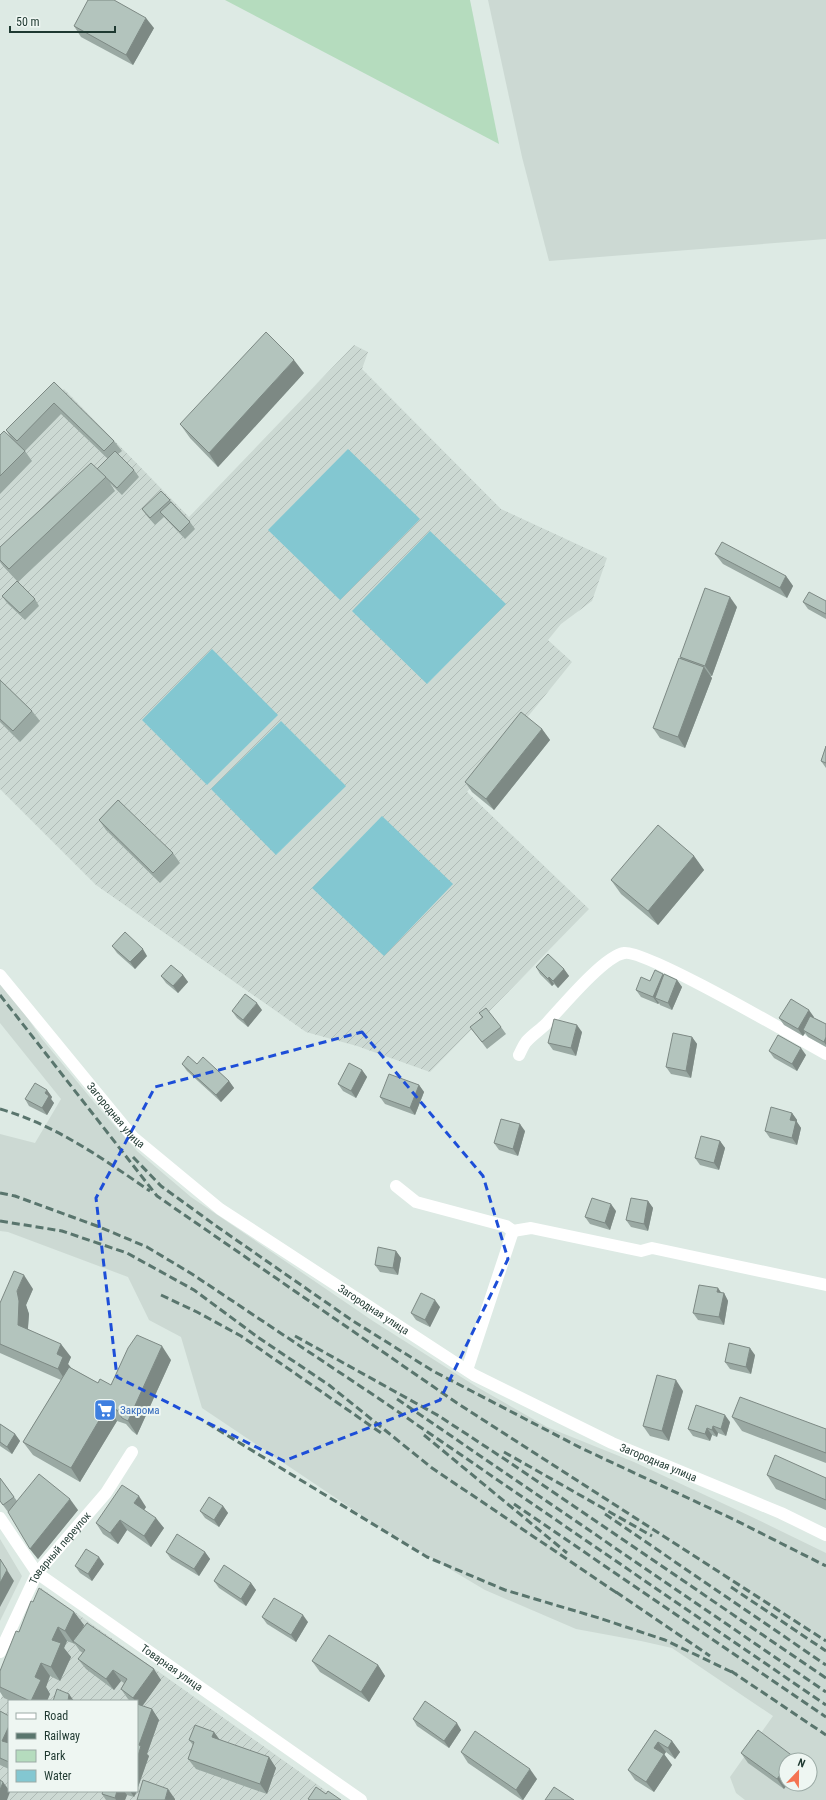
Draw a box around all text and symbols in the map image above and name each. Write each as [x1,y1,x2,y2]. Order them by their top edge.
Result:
scale bar [10,8,115,34]
text: 50 m [16,15,40,29]
street label: Загородная улица [84,1080,148,1151]
street label: Загородная улица [336,1281,412,1337]
supermarket icon: Закрома [92,1397,118,1423]
place label: Закрома [120,1404,160,1417]
street label: Загородная улица [618,1440,699,1484]
street label: Товарный переулок [26,1508,94,1586]
street label: Товарная улица [139,1641,205,1694]
legend [8,1700,138,1792]
text: Road [44,1709,68,1723]
text: Railway [44,1729,80,1743]
text: Park [44,1749,66,1763]
north arrow [778,1752,818,1792]
text: N [796,1756,807,1771]
text: Water [44,1769,72,1783]

